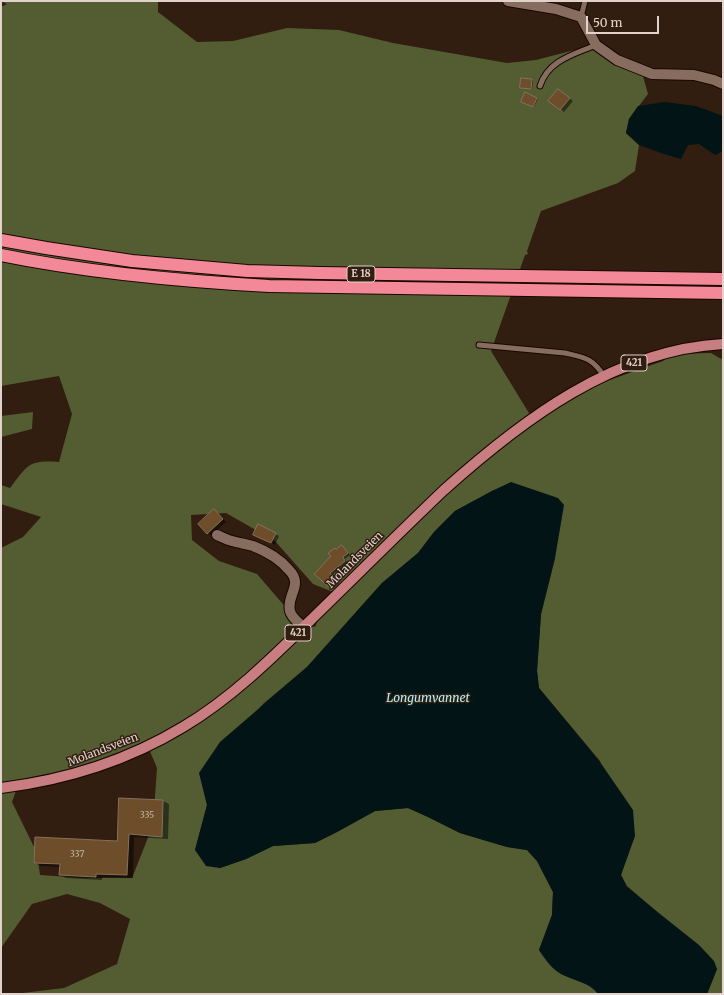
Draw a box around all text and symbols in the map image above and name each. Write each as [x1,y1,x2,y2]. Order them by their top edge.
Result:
scale bar [588,8,661,34]
text: 50 m [593,15,622,30]
road number: E 18 [347,266,375,282]
road number: 421 [621,355,647,371]
street label: Molandsveien [324,529,386,591]
road number: 421 [285,625,311,641]
water label: Longumvannet [386,692,470,706]
street label: Molandsveien [66,731,140,769]
house number: 335 [140,810,154,820]
house number: 337 [70,849,84,859]

